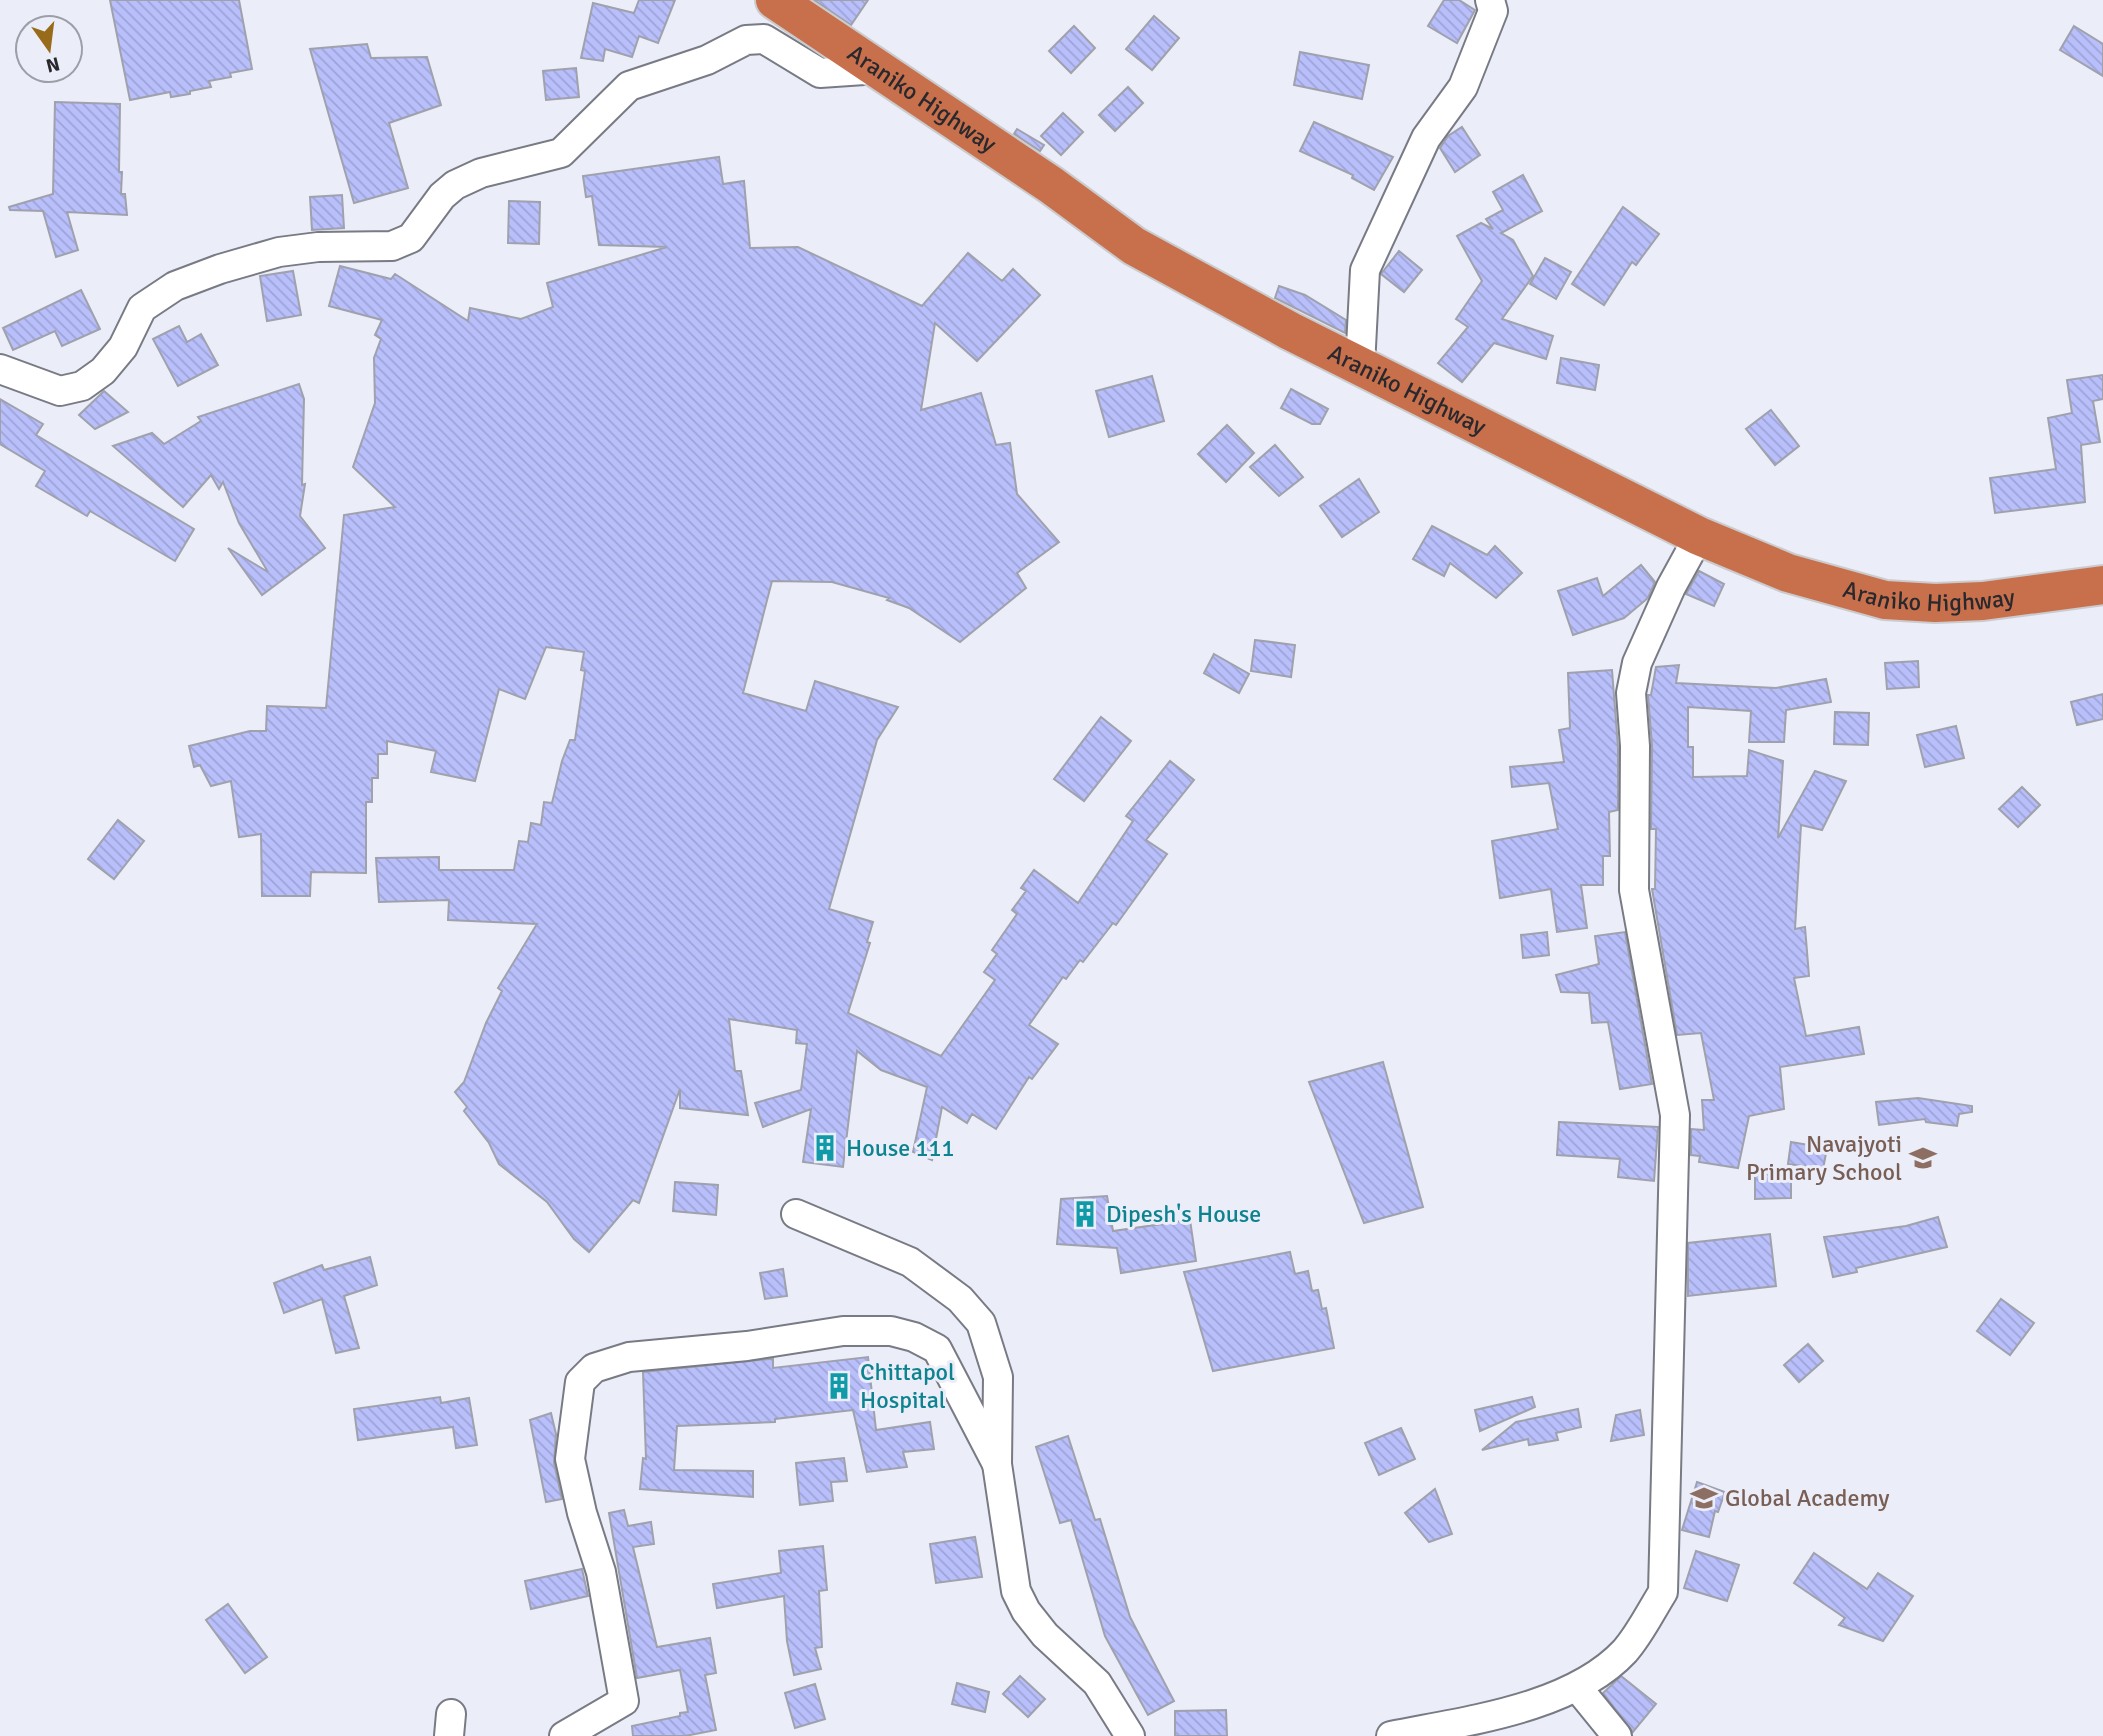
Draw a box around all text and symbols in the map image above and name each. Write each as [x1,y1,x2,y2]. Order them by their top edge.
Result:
north arrow [14,14,84,84]
street label: Araniko Highway [842,38,1002,159]
text: N [44,51,62,78]
street label: Araniko Highway [1323,338,1491,442]
street label: Araniko Highway [1840,574,2016,618]
place label: Navajyoti Primary School [1746,1129,1902,1187]
building icon: House 111 [810,1133,840,1163]
place label: House 111 [846,1133,954,1163]
school or university icon: Navajyoti Primary School [1908,1143,1938,1173]
building icon: Dipesh's House [1070,1199,1100,1229]
place label: Dipesh's House [1106,1199,1261,1229]
place label: Chittapol Hospital [860,1357,955,1415]
building icon: Chittapol Hospital [824,1371,854,1401]
school or university icon: Global Academy [1689,1483,1719,1513]
place label: Global Academy [1725,1483,1889,1513]

